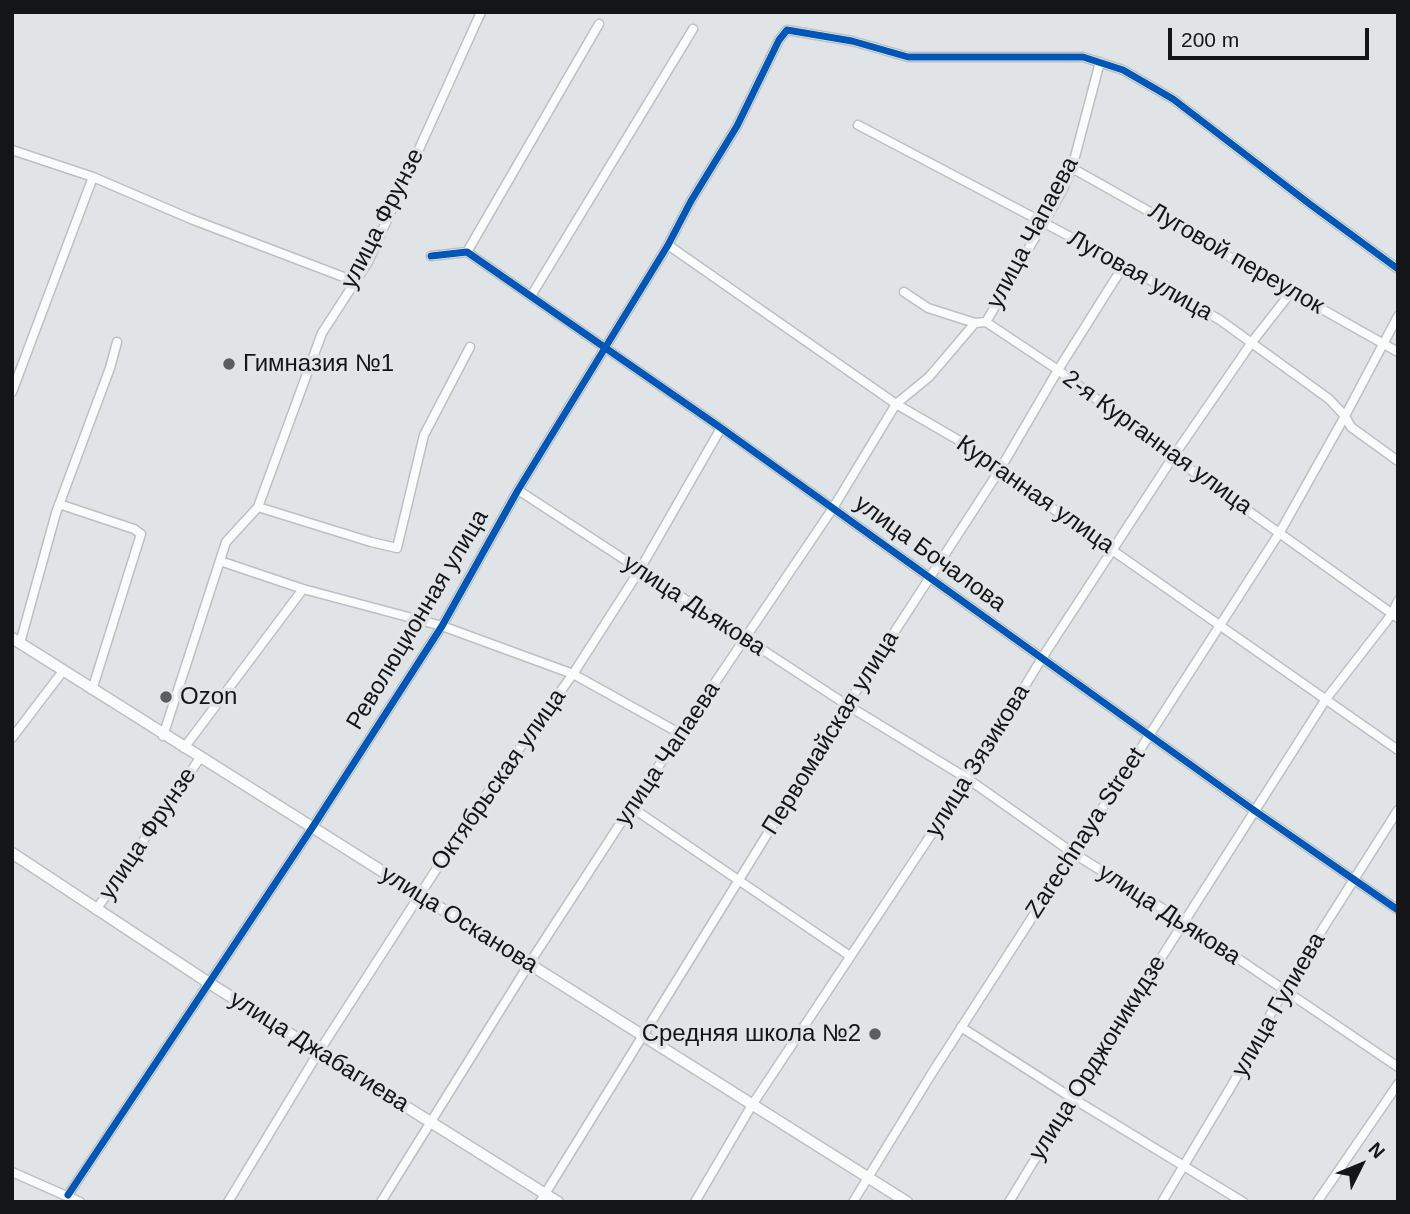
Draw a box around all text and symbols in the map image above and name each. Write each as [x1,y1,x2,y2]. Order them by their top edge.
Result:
scale bar [1172,14,1373,58]
text: 200 m [1181,28,1239,51]
street label: улица Фрунзе [335,144,431,294]
street label: улица Чапаева [981,152,1085,314]
street label: Луговой переулок [1143,197,1329,321]
street label: Луговая улица [1063,224,1217,328]
place label: Гимназия №1 [243,350,394,378]
marker: Гимназия №1 [221,356,237,372]
street label: 2-я Курганная улица [1057,365,1257,521]
street label: Курганная улица [951,430,1119,560]
street label: улица Бочалова [849,489,1011,619]
street label: Революционная улица [341,505,495,735]
street label: улица Дьякова [617,549,771,663]
street label: Первомайская улица [757,626,905,840]
street label: улица Чапаева [609,677,727,831]
street label: улица Зязикова [920,679,1036,843]
place label: Ozon [180,683,237,711]
street label: Октябрьская улица [426,684,572,876]
marker: Ozon [158,689,174,705]
street label: Zarechnaya Street [1020,742,1152,924]
street label: улица Фрунзе [93,762,203,906]
street label: улица Дьякова [1092,858,1246,972]
street label: улица Осканова [375,860,543,980]
street label: улица Гулиева [1226,928,1332,1082]
street label: улица Орджоникидзе [1023,950,1173,1166]
street label: улица Джабагиева [224,985,414,1119]
place label: Средняя школа №2 [642,1020,861,1048]
marker: Средняя школа №2 [867,1026,883,1042]
north arrow [1326,1130,1396,1200]
text: N [1364,1138,1389,1163]

